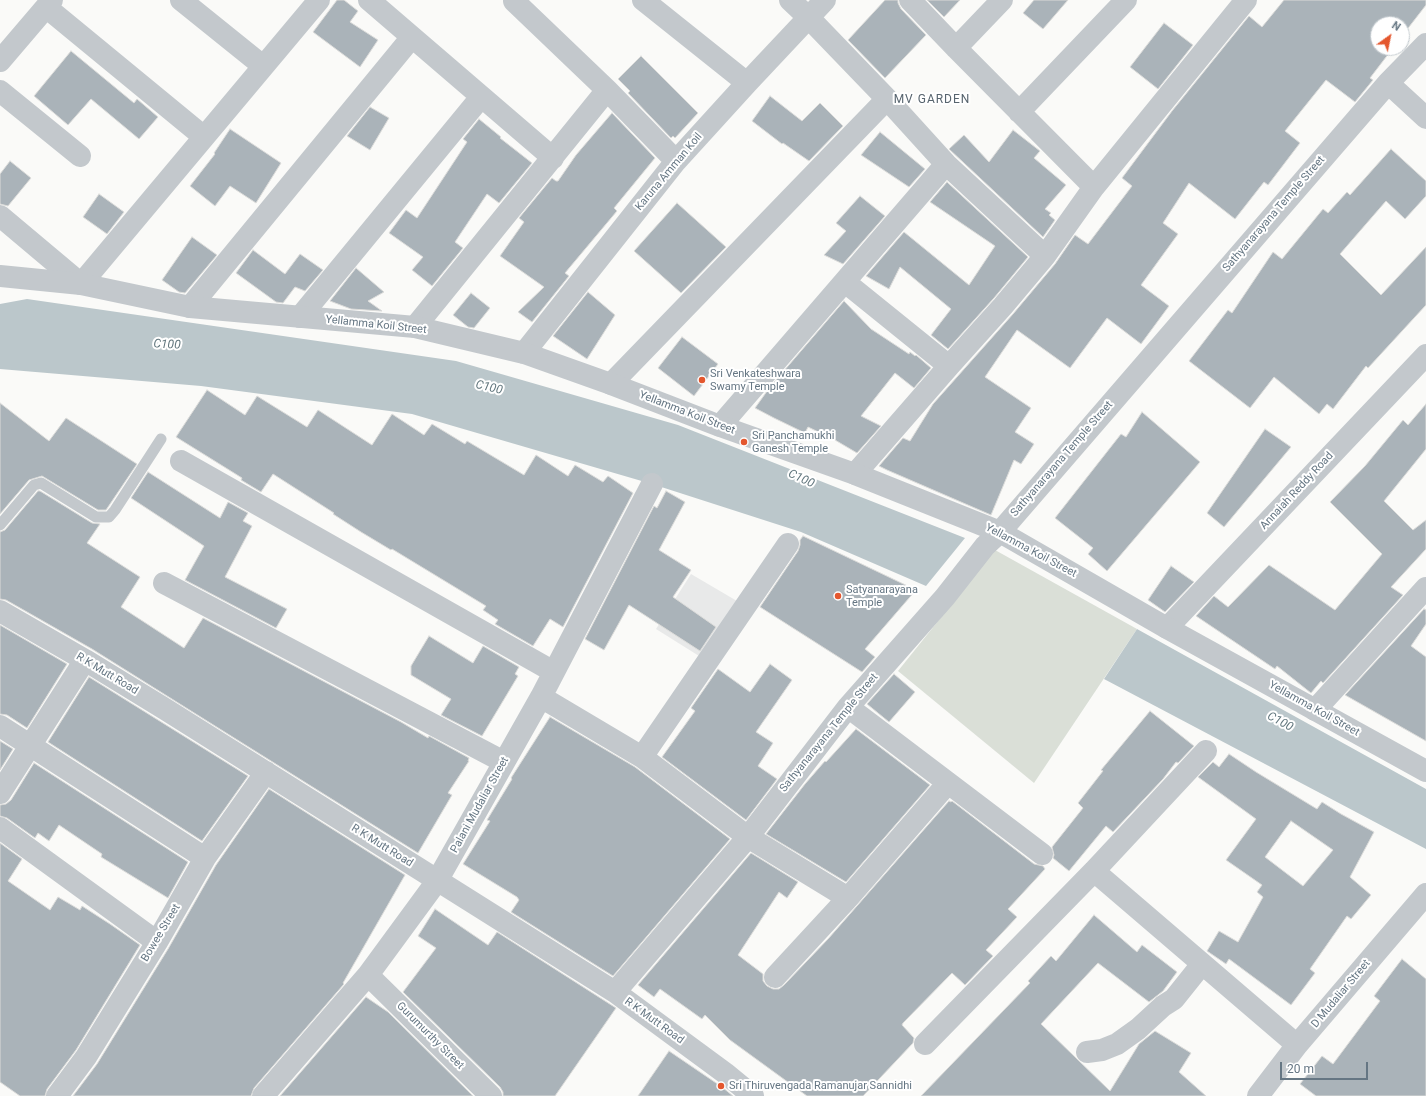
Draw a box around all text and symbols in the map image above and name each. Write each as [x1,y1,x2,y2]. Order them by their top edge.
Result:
north arrow [1370,16,1410,56]
text: N [1389,19,1403,34]
district label: MV GARDEN [894,93,970,107]
street label: Karuna Amman Koil [633,131,705,213]
street label: Sathyanarayana Temple Street [1220,154,1328,274]
street label: Yellamma Koil Street [325,313,427,337]
water label: C100 [153,337,181,353]
place label: Sri Venkateshwara Swamy Temple [710,367,801,393]
marker: Sri Venkateshwara Swamy Temple [697,375,707,385]
water label: C100 [474,378,504,398]
street label: Yellamma Koil Street [637,389,737,437]
street label: Sathyanarayana Temple Street [1008,399,1116,519]
place label: Sri Panchamukhi Ganesh Temple [752,429,834,455]
marker: Sri Panchamukhi Ganesh Temple [739,437,749,447]
street label: Annaiah Reddy Road [1258,450,1336,532]
water label: C100 [786,467,816,491]
street label: Yellamma Koil Street [983,521,1079,581]
place label: Satyanarayana Temple [846,583,918,609]
marker: Satyanarayana Temple [833,591,843,601]
street label: R K Mutt Road [74,650,140,698]
street label: Sathyanarayana Temple Street [777,671,881,795]
street label: Yellamma Koil Street [1266,679,1362,739]
water label: C100 [1265,709,1295,735]
street label: Palani Mudaliar Street [448,755,512,855]
street label: R K Mutt Road [349,822,415,870]
street label: Bowee Street [139,902,183,964]
street label: D Mudaliar Street [1309,957,1373,1031]
street label: R K Mutt Road [622,995,686,1047]
street label: Gurumurthy Street [394,1000,466,1072]
scale bar [1282,1054,1370,1080]
text: 20 m [1287,1062,1314,1076]
place label: Sri Thiruvengada Ramanujar Sannidhi [729,1079,912,1093]
marker: Sri Thiruvengada Ramanujar Sannidhi [716,1081,726,1091]

